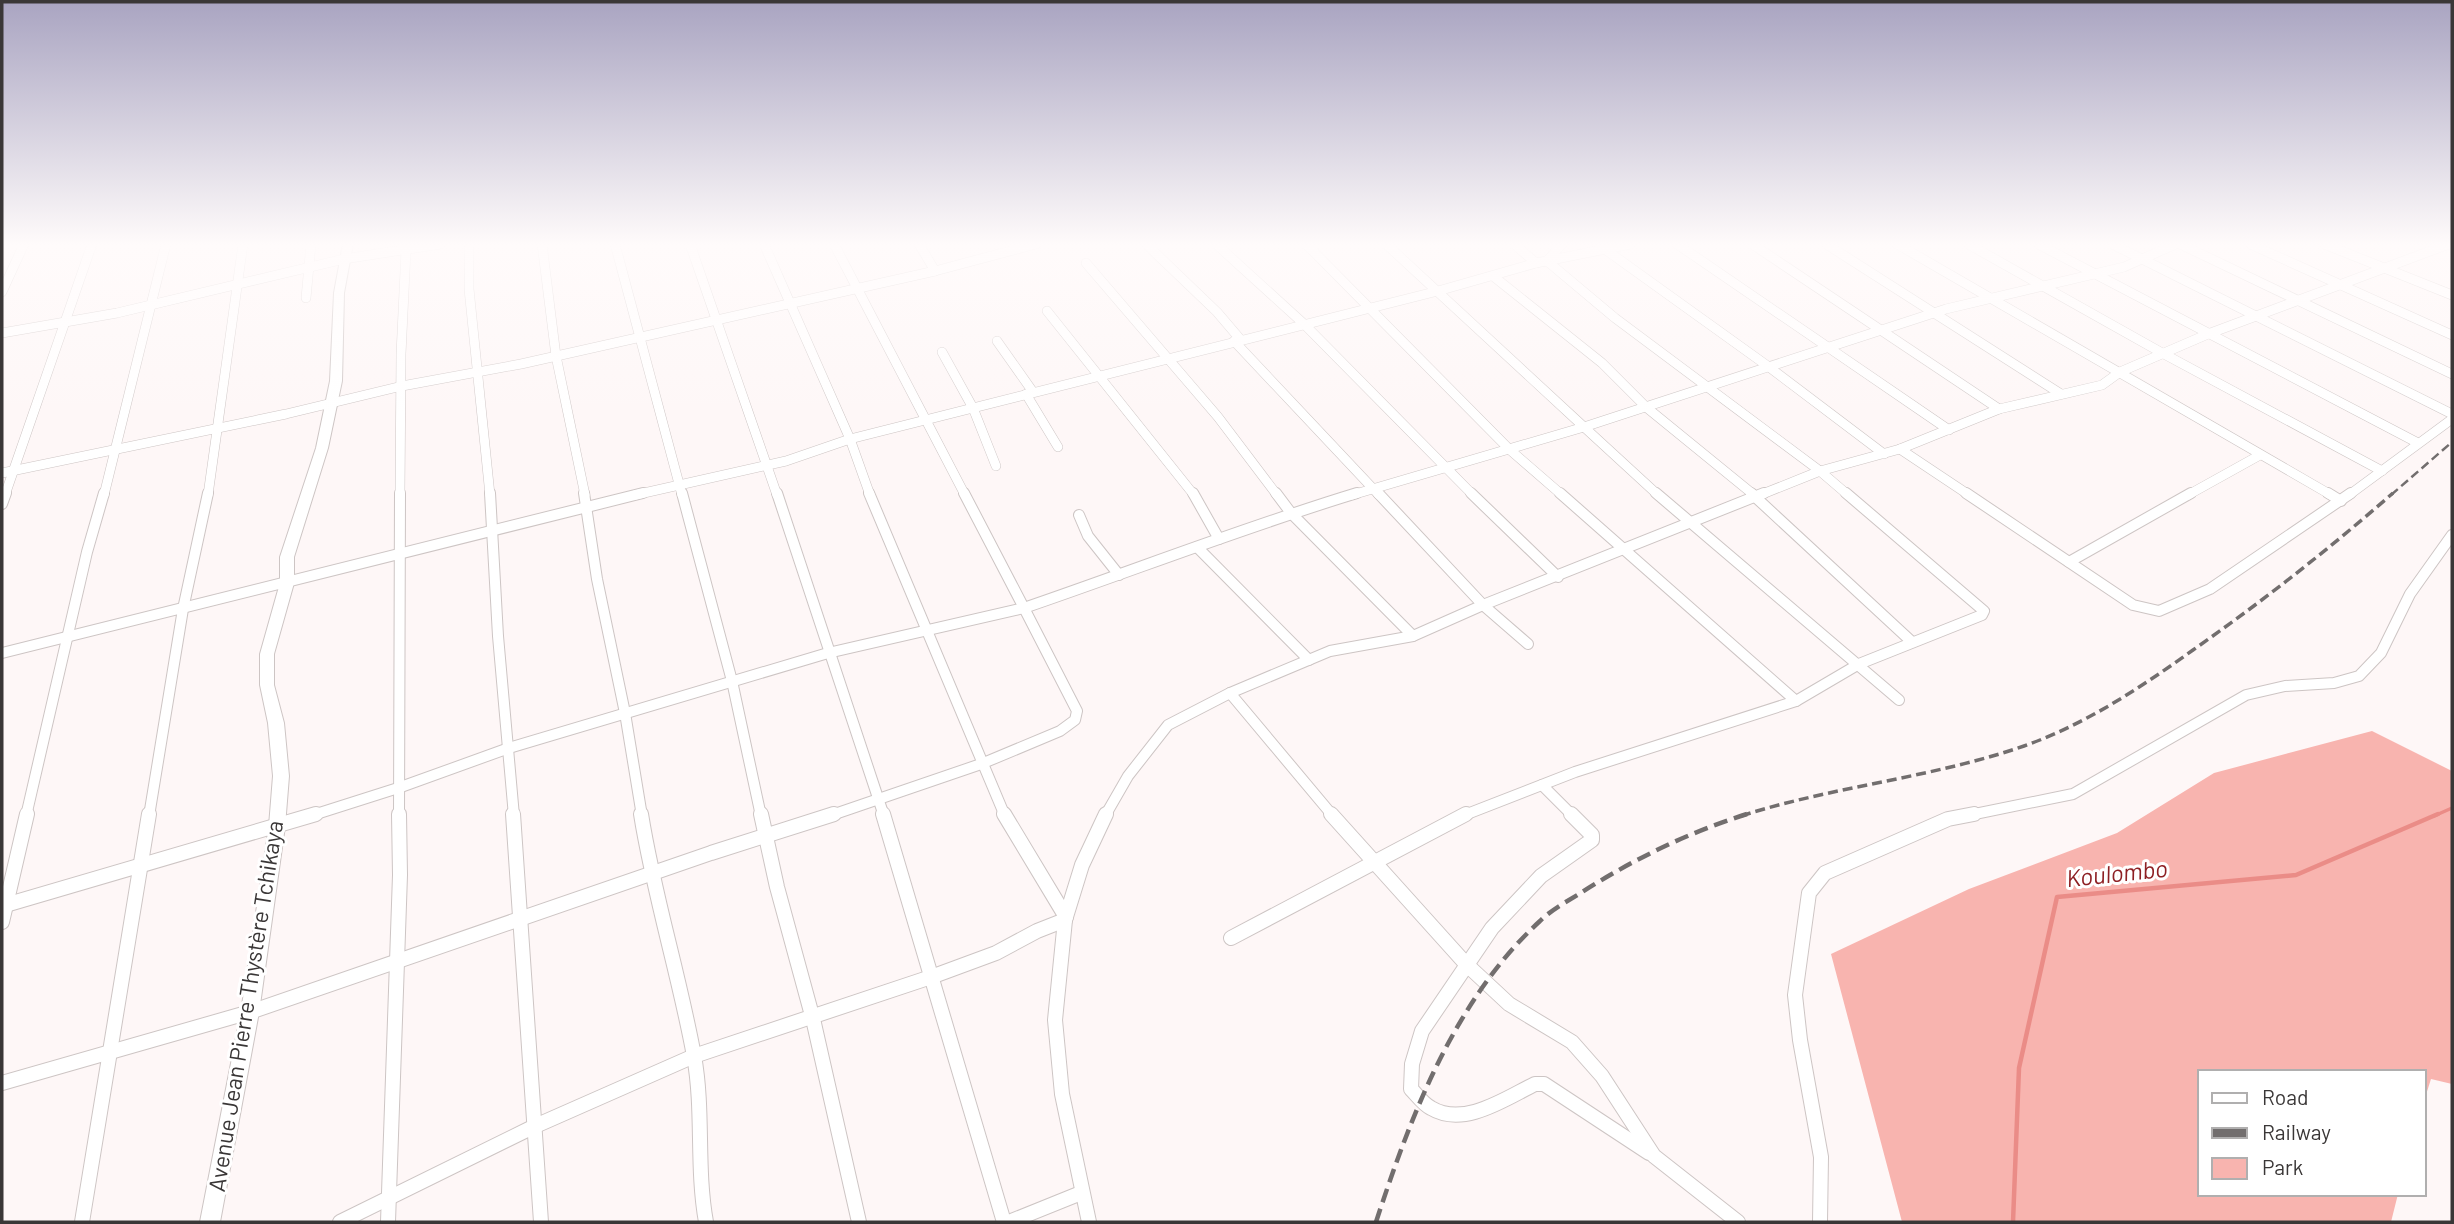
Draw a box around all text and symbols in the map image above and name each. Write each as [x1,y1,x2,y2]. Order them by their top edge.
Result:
street label: Avenue Jean Pierre Thystère Tchikaya [202,818,288,1193]
water label: Koulombo [2065,853,2169,892]
legend [2198,1070,2426,1196]
text: Road [2262,1084,2308,1109]
text: Railway [2262,1119,2331,1144]
text: Park [2262,1154,2303,1179]

